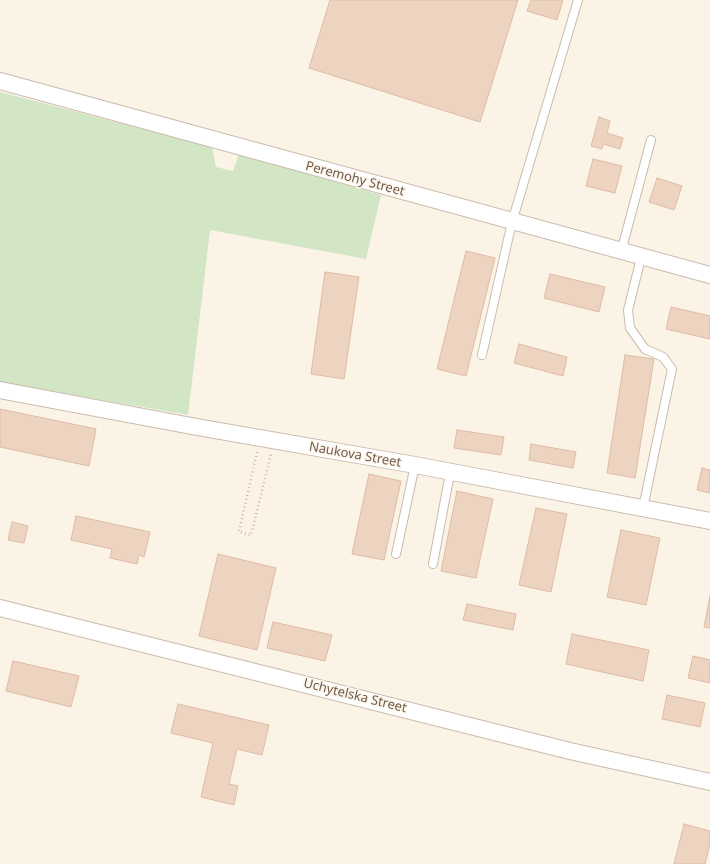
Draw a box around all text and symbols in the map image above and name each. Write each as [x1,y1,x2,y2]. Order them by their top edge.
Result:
street label: Peremohy Street [304,158,406,200]
street label: Naukova Street [308,439,402,471]
street label: Uchytelska Street [302,676,408,716]

